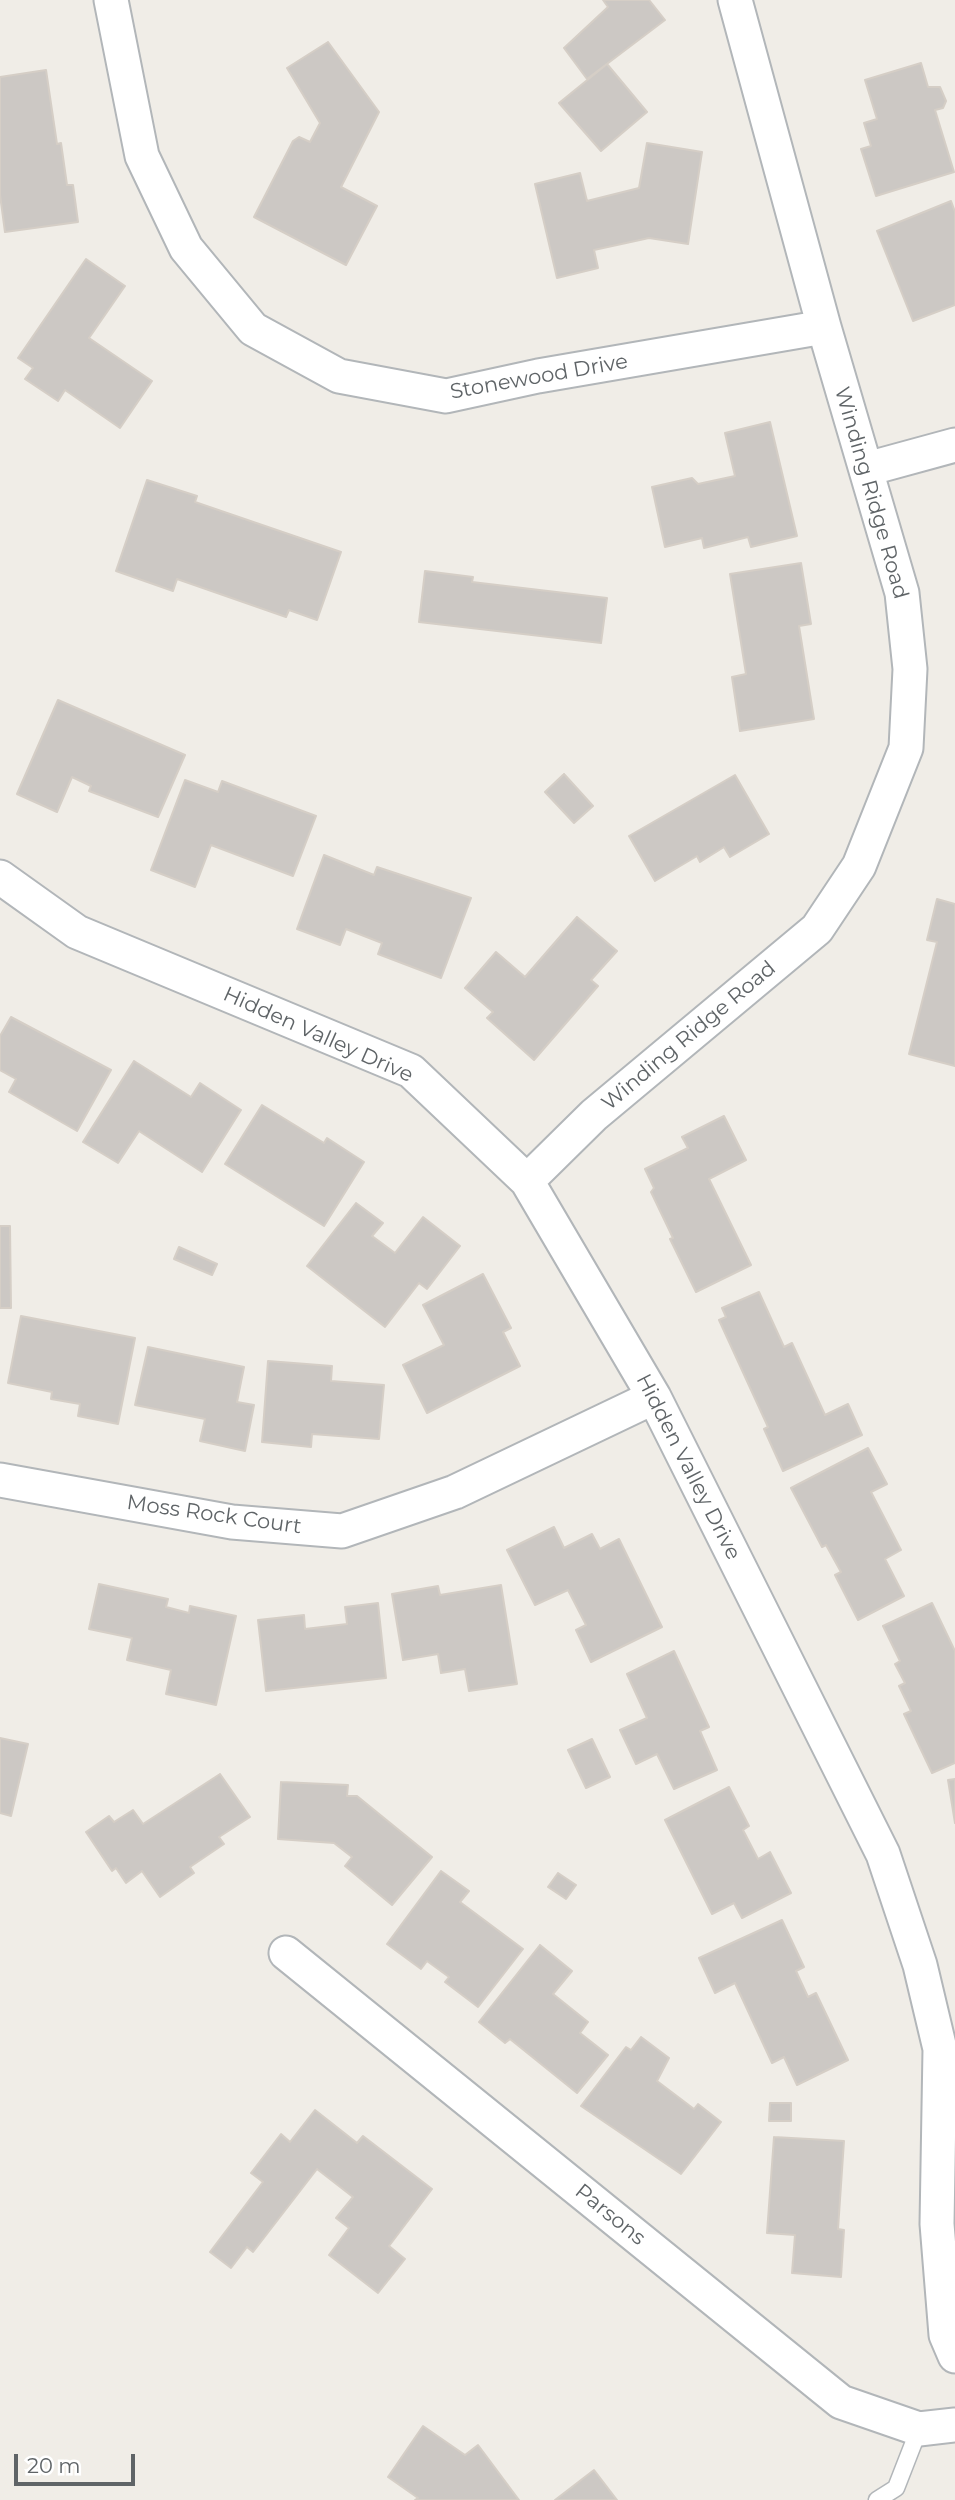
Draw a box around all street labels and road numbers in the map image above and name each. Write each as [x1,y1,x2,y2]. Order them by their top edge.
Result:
street label: Stonewood Drive [448,349,630,405]
street label: Winding Ridge Road [829,384,913,602]
street label: Winding Ridge Road [597,956,781,1116]
street label: Hidden Valley Drive [219,982,417,1088]
street label: Hidden Valley Drive [630,1370,746,1564]
street label: Moss Rock Court [125,1490,303,1540]
street label: Parsons [570,2179,650,2251]

